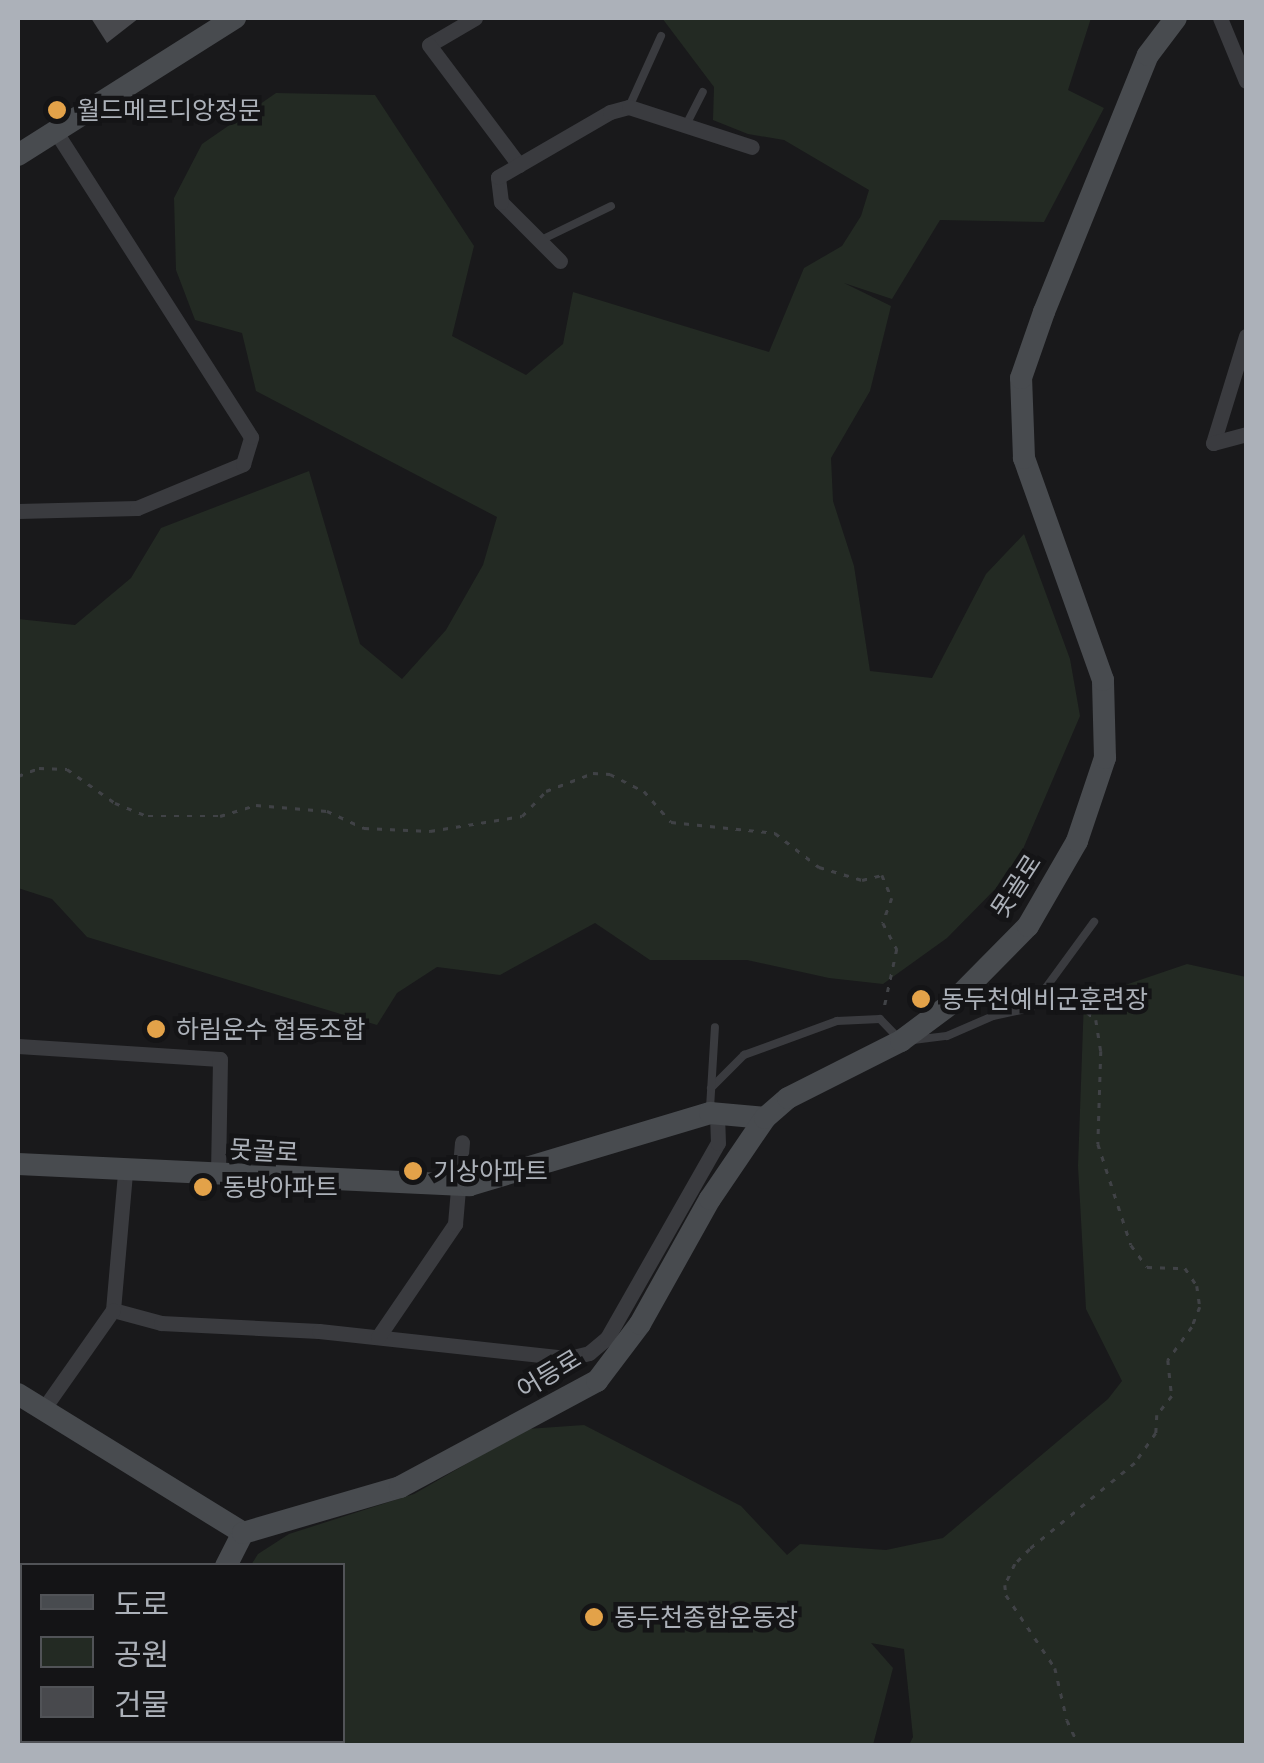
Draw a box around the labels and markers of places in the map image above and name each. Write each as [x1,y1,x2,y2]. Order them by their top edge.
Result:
place label: 월드메르디앙정문 [77,95,261,125]
marker: 월드메르디앙정문 [46,99,68,121]
place label: 동두천예비군훈련장 [941,984,1148,1014]
marker: 동두천예비군훈련장 [910,988,932,1010]
place label: 하림운수 협동조합 [176,1014,365,1044]
marker: 하림운수 협동조합 [145,1018,167,1040]
place label: 기상아파트 [433,1156,548,1186]
marker: 기상아파트 [402,1160,424,1182]
place label: 동방아파트 [223,1172,338,1202]
marker: 동방아파트 [192,1176,214,1198]
place label: 동두천종합운동장 [614,1602,798,1632]
marker: 동두천종합운동장 [583,1606,605,1628]

